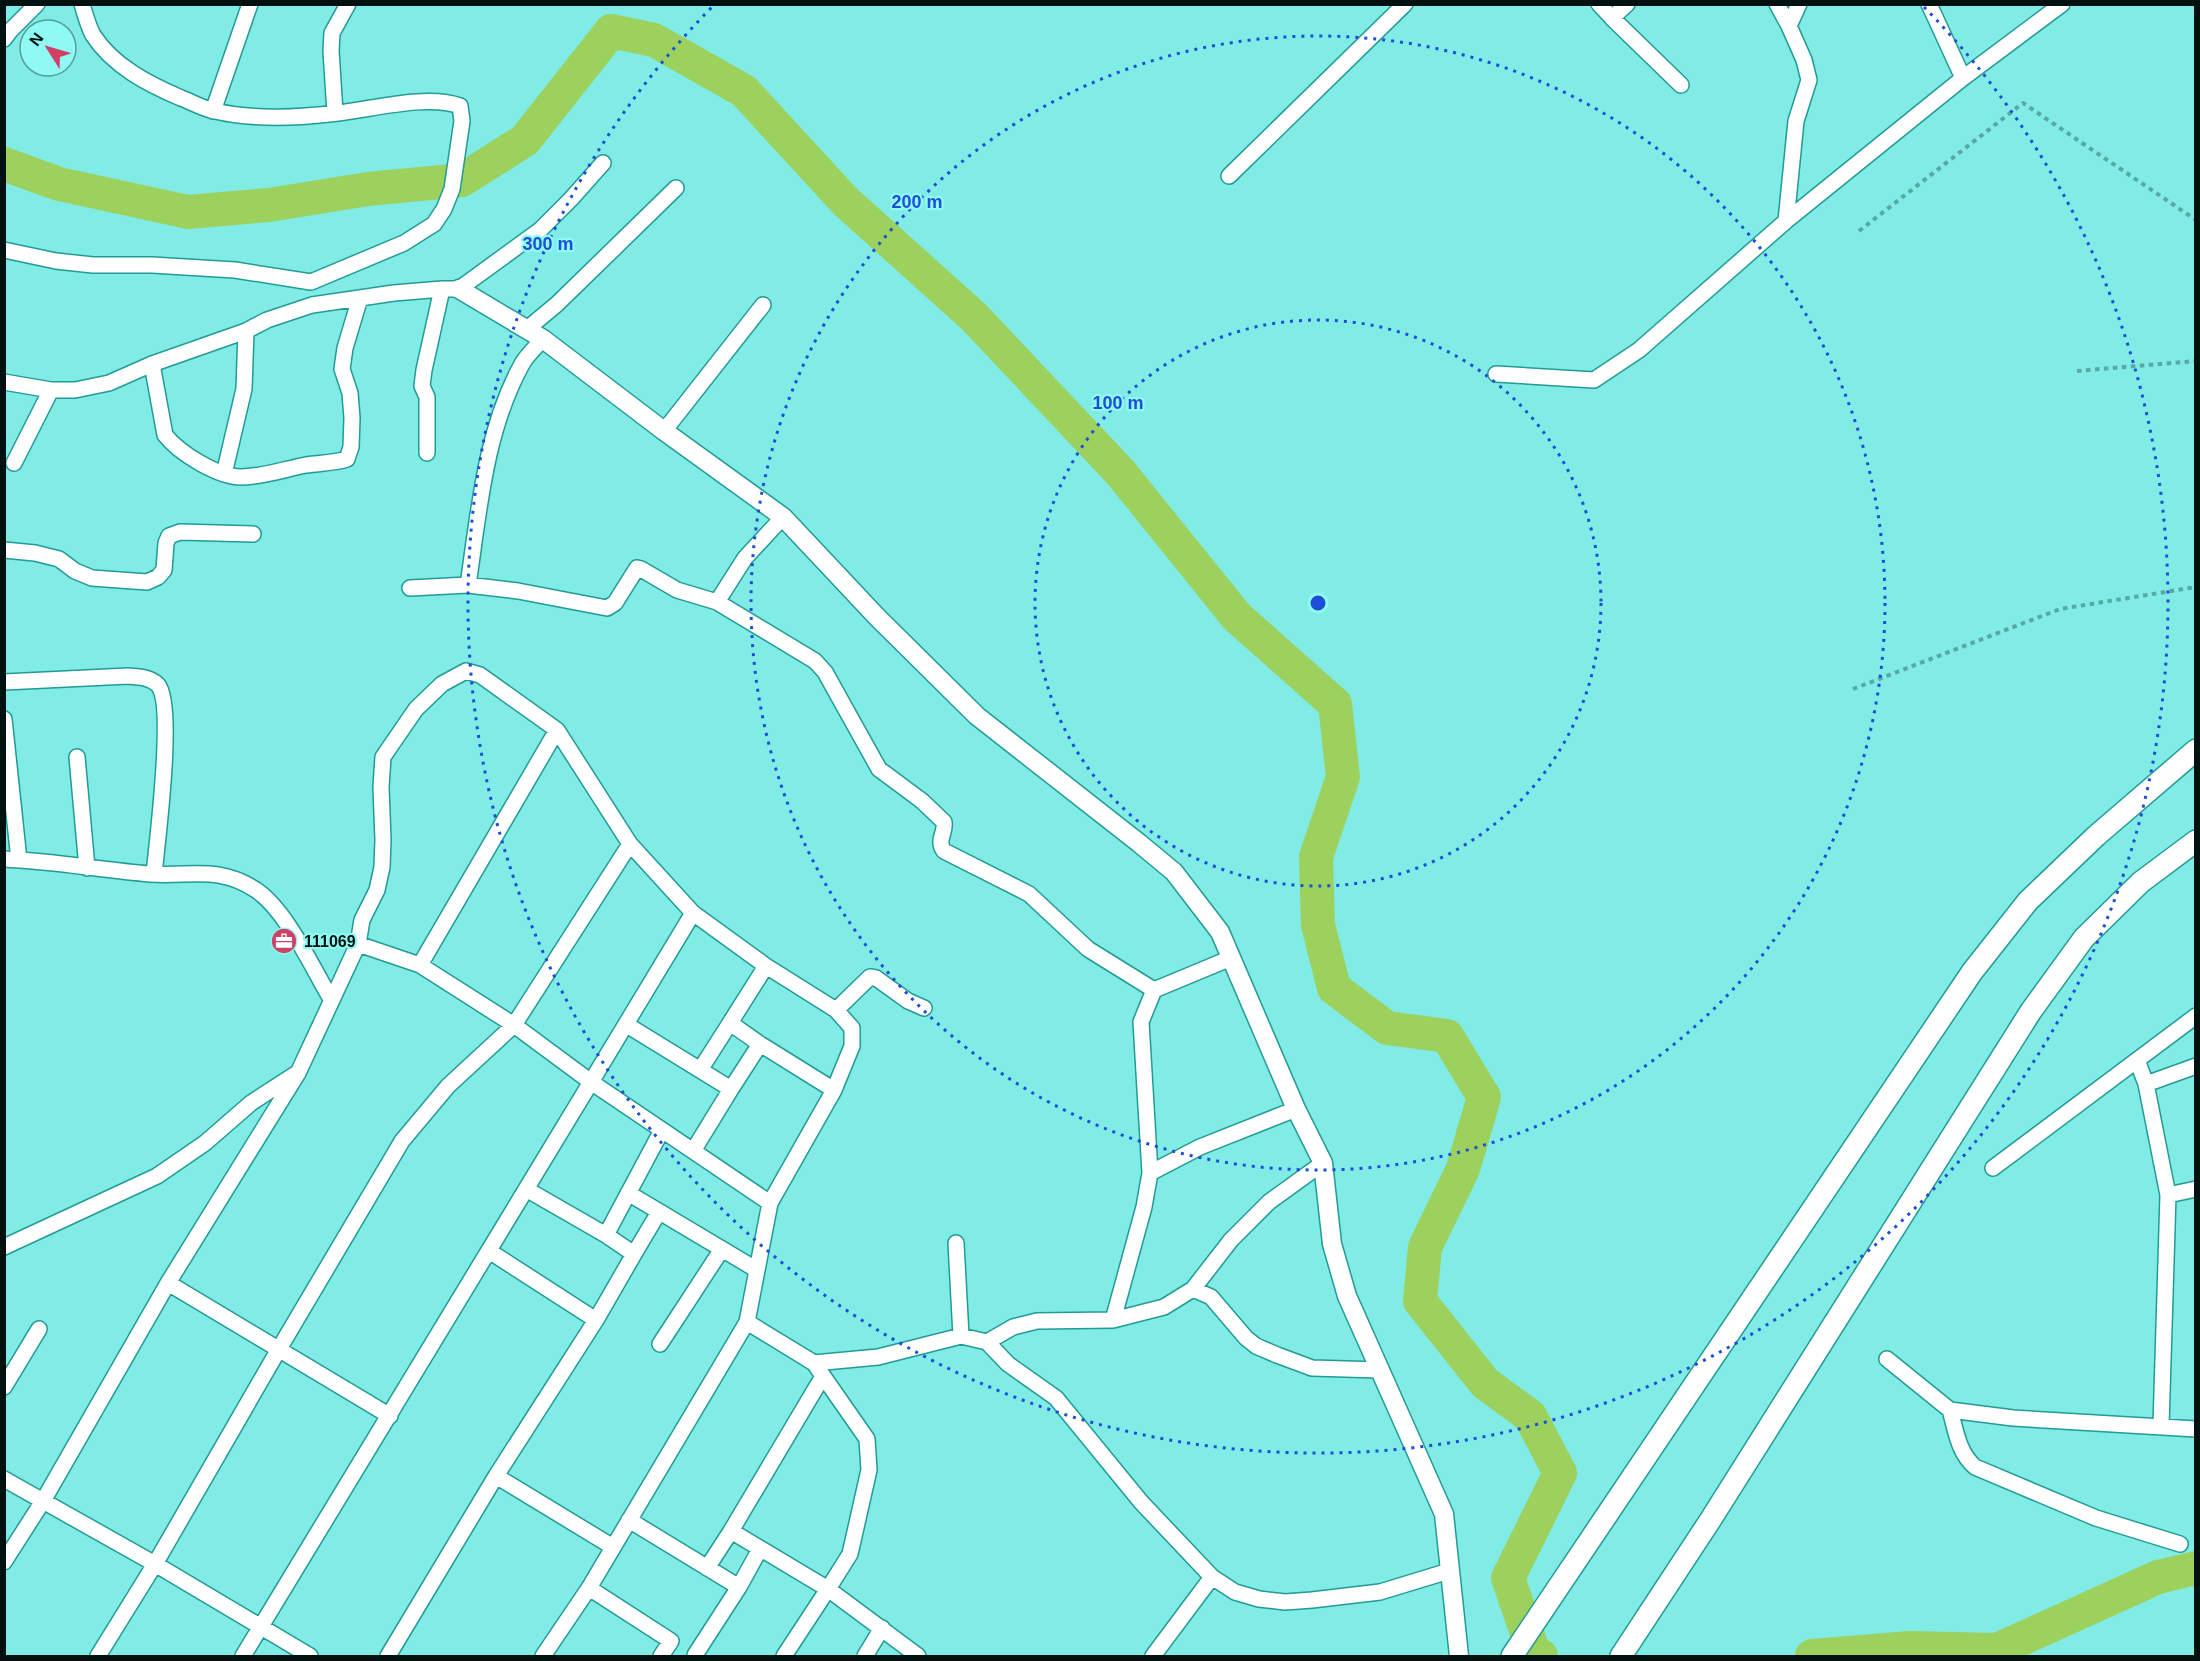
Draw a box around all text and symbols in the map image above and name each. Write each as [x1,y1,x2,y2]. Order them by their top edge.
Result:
north arrow [18,18,78,78]
text: N [26,30,47,49]
text: 200 m [891,192,943,212]
text: 300 m [522,234,574,254]
text: 100 m [1092,393,1144,413]
centre of rings [1308,593,1328,613]
office icon: 111069 [269,926,299,956]
place label: 111069 [304,933,356,950]

